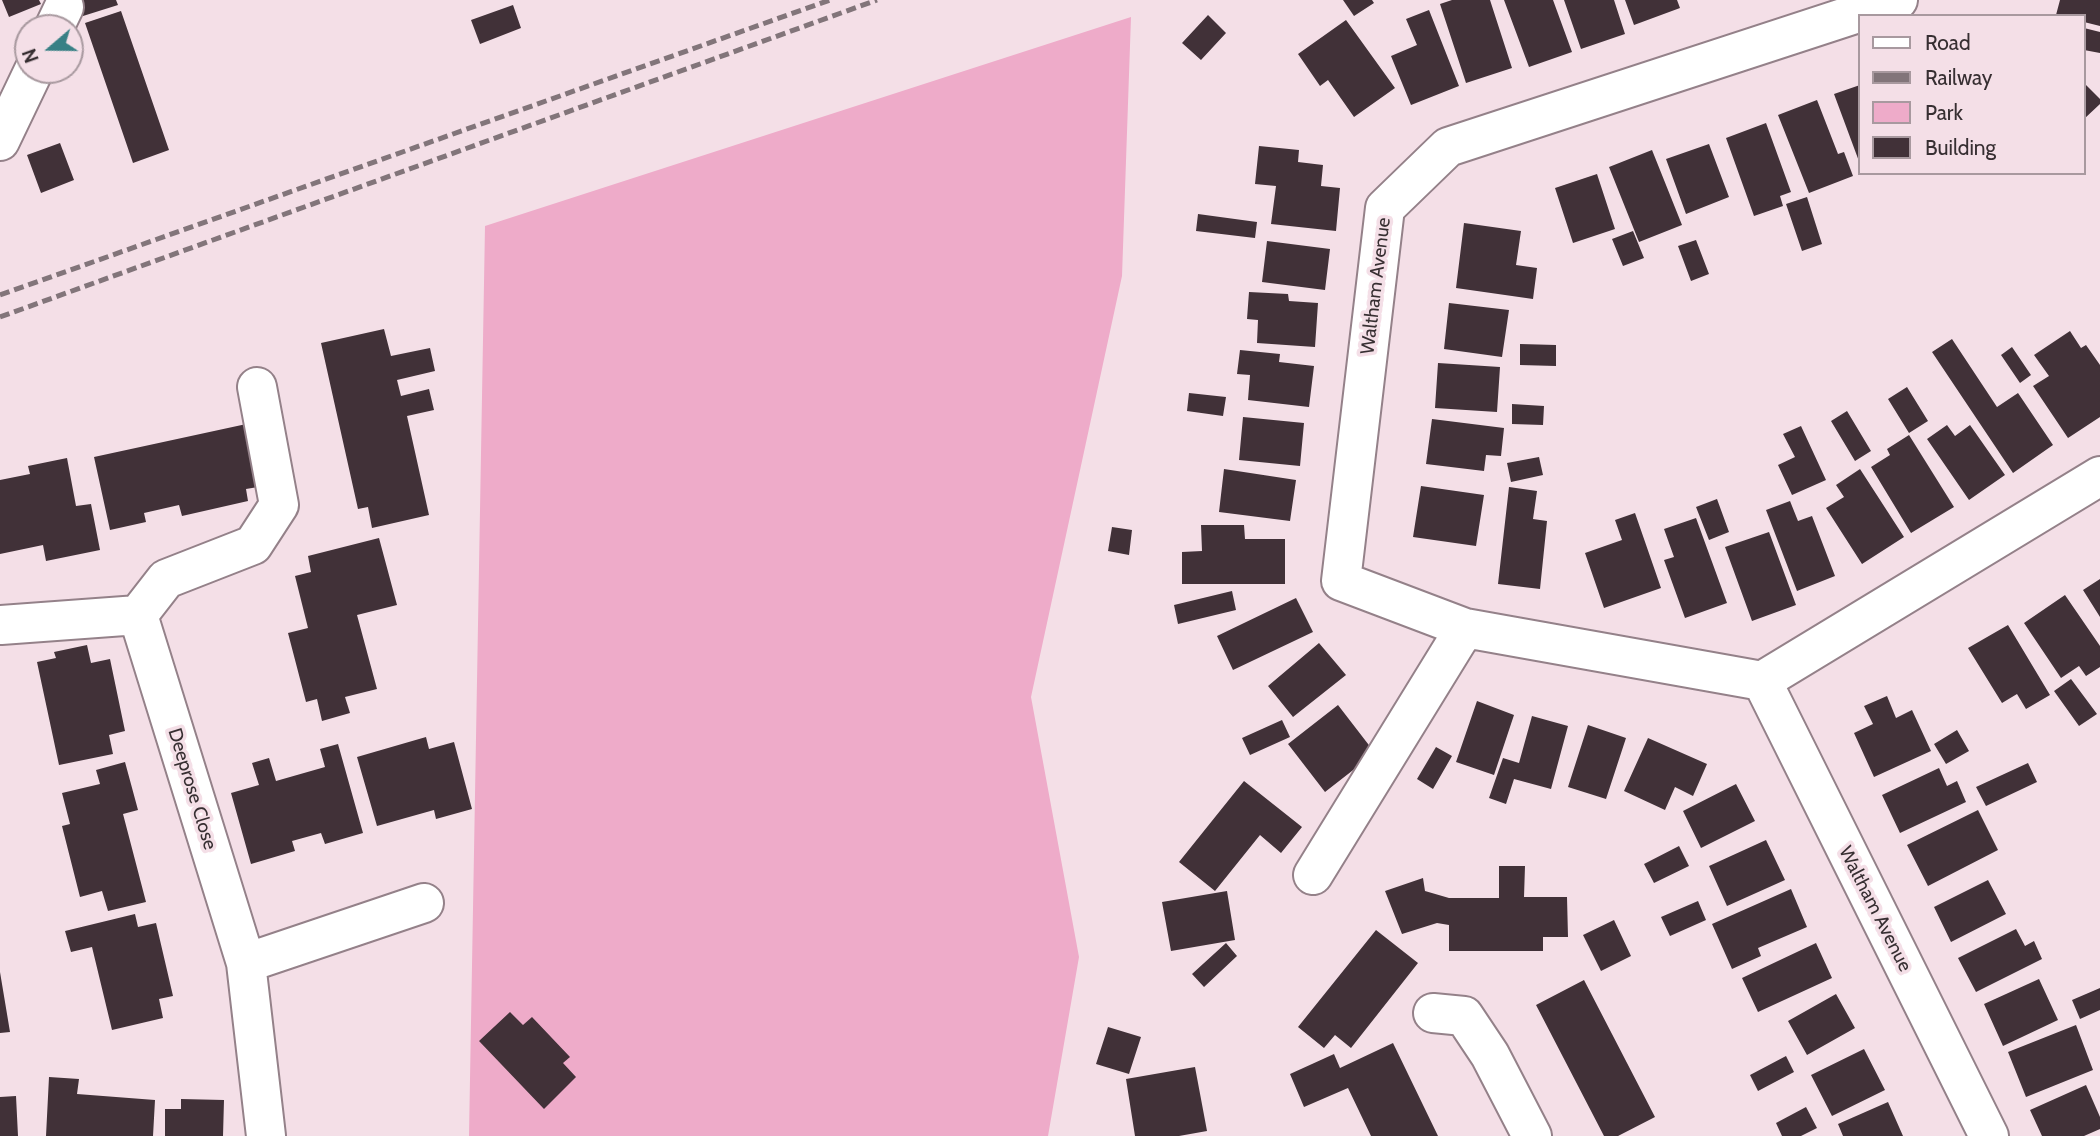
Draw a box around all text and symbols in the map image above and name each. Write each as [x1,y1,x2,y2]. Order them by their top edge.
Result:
north arrow [14,14,84,84]
legend [1858,14,2086,175]
text: Road [1925,30,1971,55]
text: N [18,45,44,66]
text: Railway [1925,65,1992,90]
text: Park [1925,100,1963,125]
text: Building [1925,135,1996,160]
street label: Waltham Avenue [1356,216,1396,356]
street label: Deeprose Close [163,725,221,853]
street label: Waltham Avenue [1834,842,1916,976]

